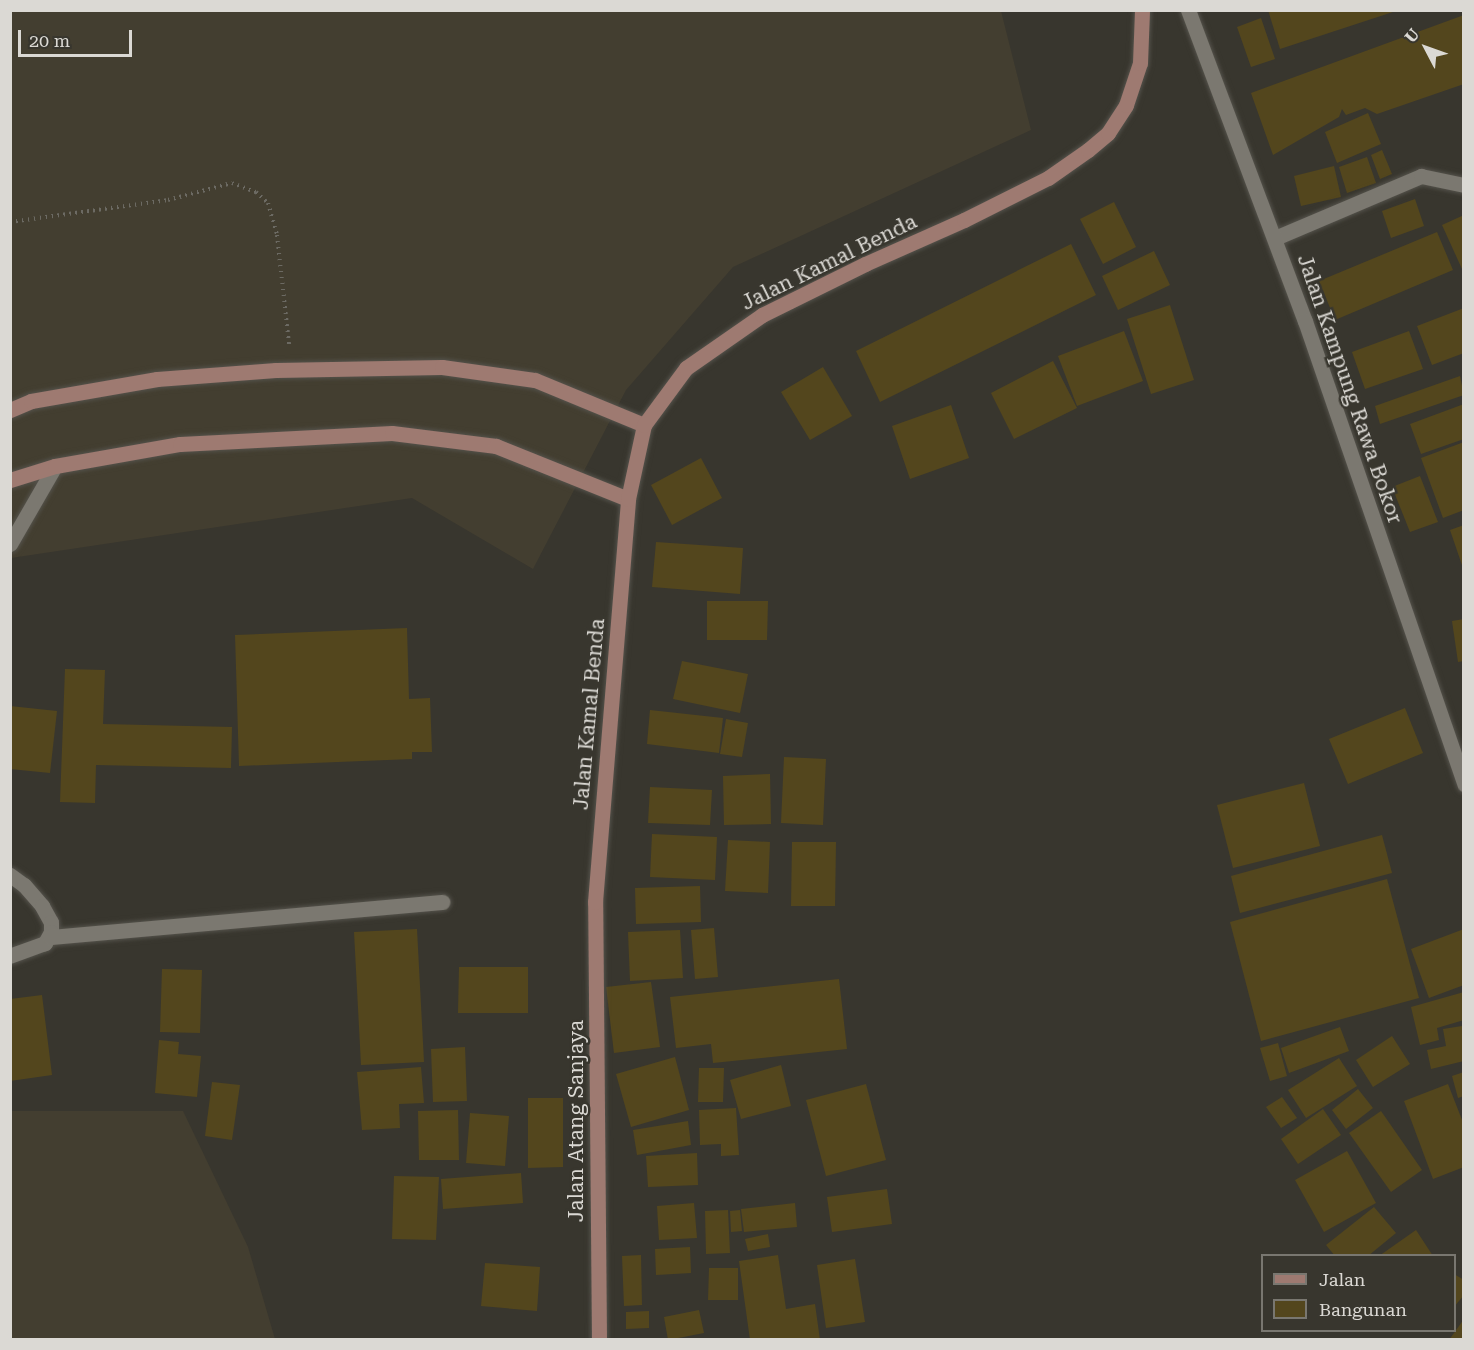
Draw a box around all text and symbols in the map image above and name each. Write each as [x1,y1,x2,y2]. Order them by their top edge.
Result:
scale bar [21,18,135,56]
north arrow [1396,18,1456,78]
text: U [1401,25,1423,47]
text: 20 m [29,30,70,51]
street label: Jalan Kamal Benda [737,209,921,315]
street label: Jalan Kampung Rawa Bokor [1292,251,1408,527]
street label: Jalan Kamal Benda [568,617,610,811]
street label: Jalan Atang Sanjaya [563,1020,589,1222]
legend [1261,1254,1456,1332]
text: Jalan [1319,1269,1365,1290]
text: Bangunan [1319,1299,1407,1320]

